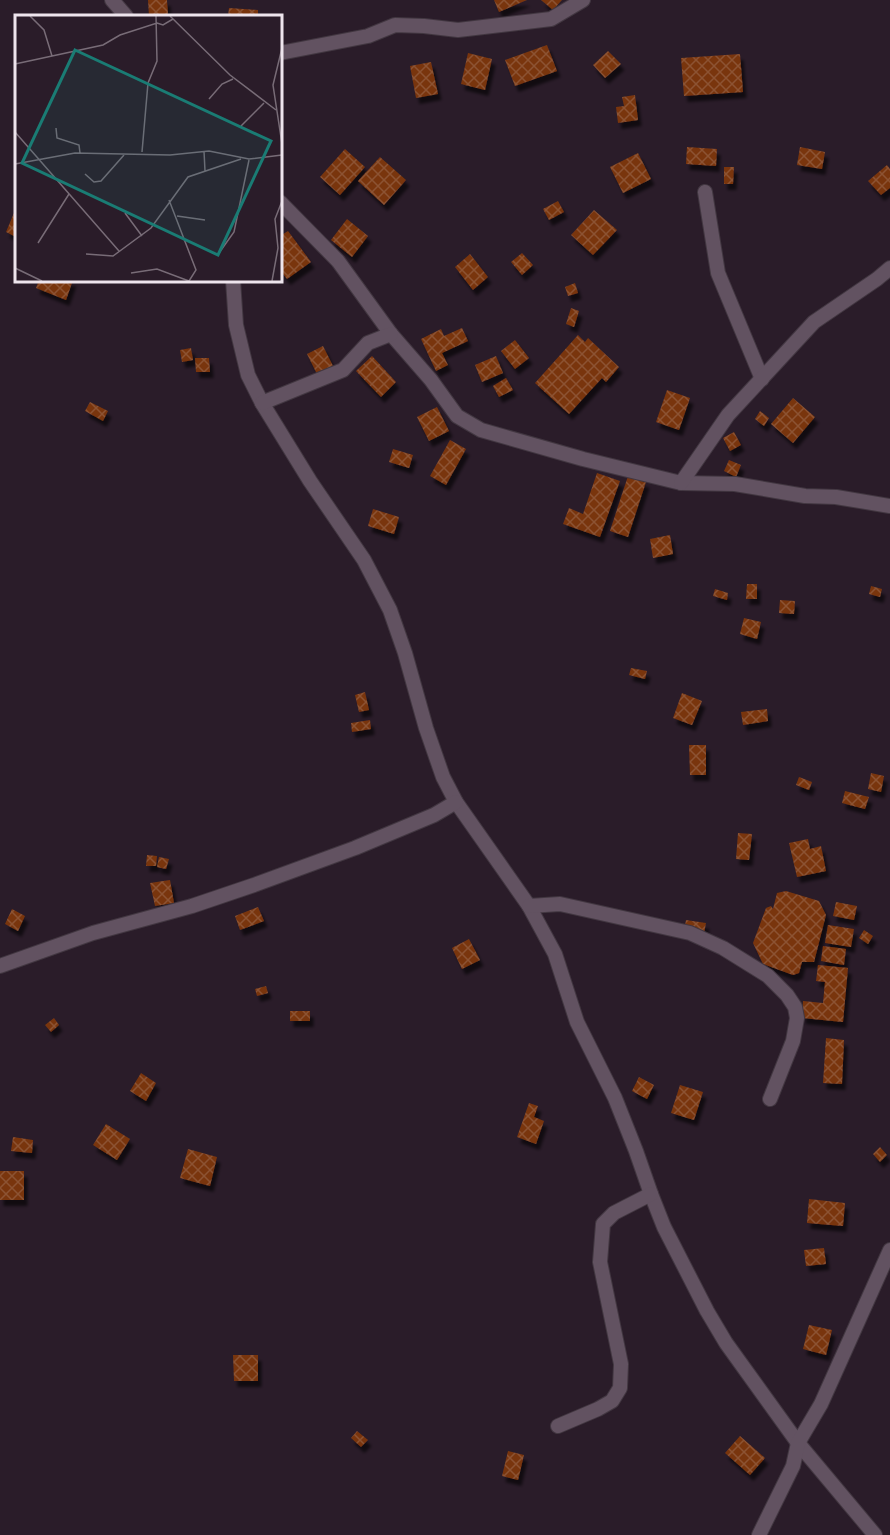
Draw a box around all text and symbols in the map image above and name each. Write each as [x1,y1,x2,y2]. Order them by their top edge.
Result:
inset map [15,15,282,282]

